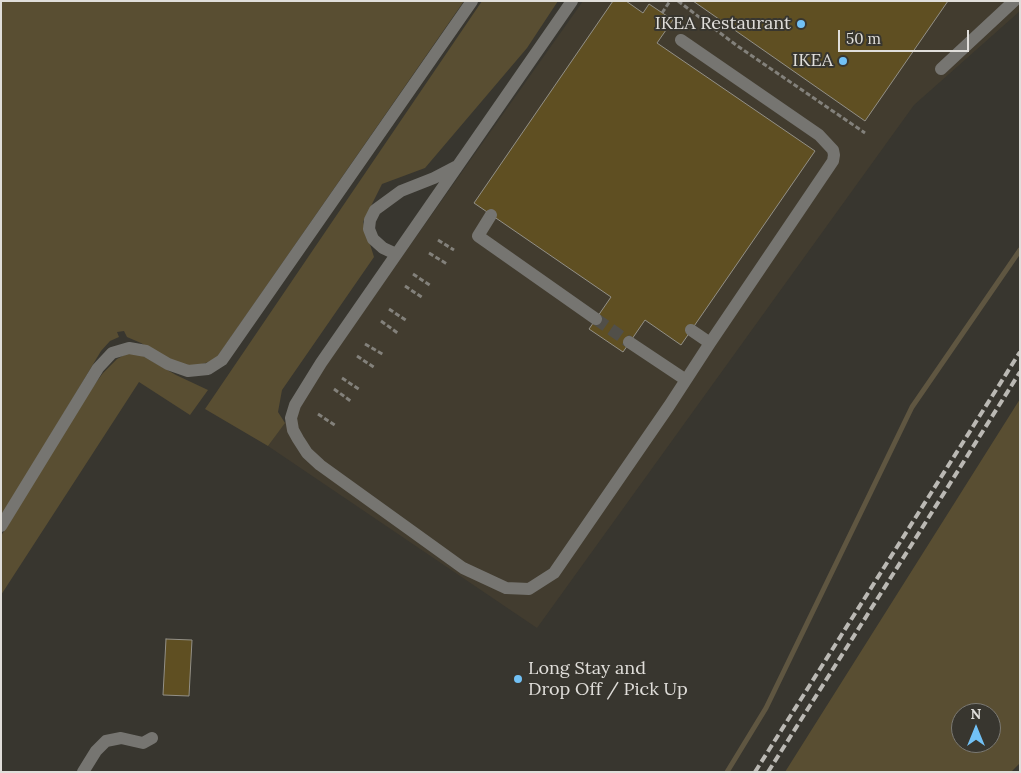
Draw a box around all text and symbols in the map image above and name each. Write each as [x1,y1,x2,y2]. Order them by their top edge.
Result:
place label: IKEA Restaurant [655,13,791,35]
marker: IKEA Restaurant [795,18,807,30]
scale bar [841,20,972,52]
text: 50 m [846,29,881,48]
place label: IKEA [792,50,833,72]
marker: IKEA [837,55,849,67]
place label: Long Stay and Drop Off / Pick Up [528,658,688,701]
marker: Long Stay and Drop Off / Pick Up [512,673,524,685]
north arrow [951,703,1001,753]
text: N [971,705,981,723]

